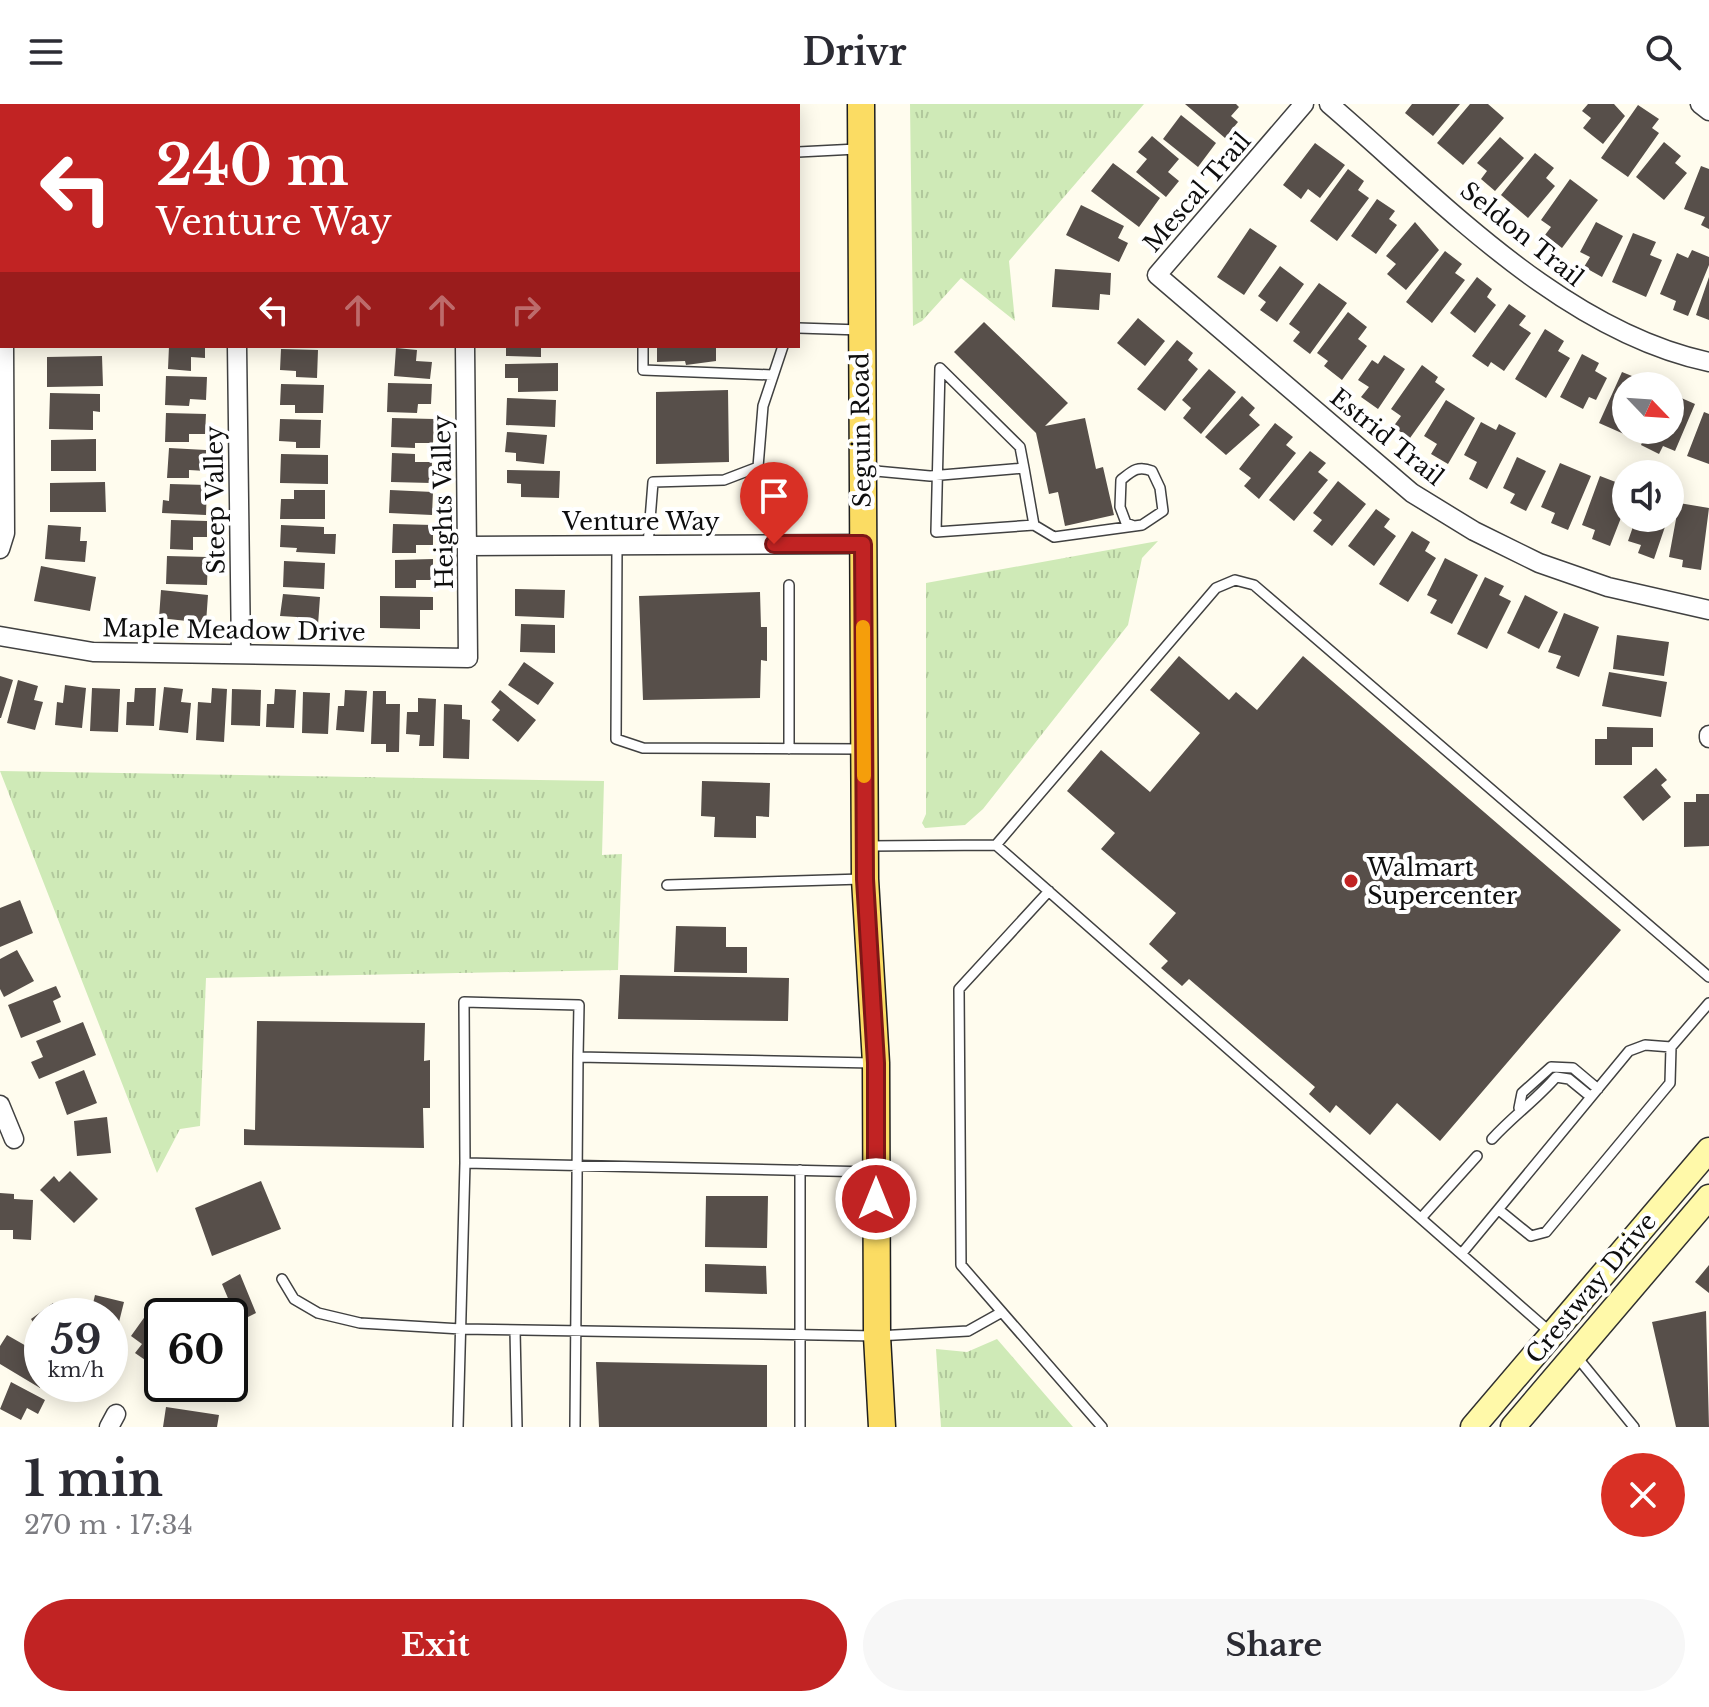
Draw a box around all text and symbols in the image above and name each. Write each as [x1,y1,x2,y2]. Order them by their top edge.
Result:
icon: menu [24,30,68,74]
text: Drivr [802,30,907,75]
icon: search [1641,30,1685,74]
street label: Mescal Trail [1137,126,1257,258]
text: 240 m [156,131,349,200]
icon: left [24,136,128,240]
street label: Seldon Trail [1455,176,1590,293]
text: Venture Way [156,200,392,245]
icon: left [252,288,296,332]
icon: ahead [336,288,380,332]
icon: ahead [420,288,464,332]
icon: right [504,288,548,332]
street label: Seguin Road [845,352,877,508]
north arrow [1612,372,1684,444]
map controls [1612,372,1684,532]
street label: Estrid Trail [1324,382,1450,492]
street label: Heights Valley [427,414,459,589]
street label: Steep Valley [199,425,231,574]
button: sound [1612,460,1684,532]
pin [740,462,808,544]
icon: arrive [752,474,796,518]
street label: Venture Way [561,507,720,536]
street label: Maple Meadow Drive [102,613,366,647]
place label: Walmart Supercenter [1366,853,1518,910]
marker: Walmart Supercenter [1342,872,1360,890]
position arrow [834,1157,918,1241]
street label: Crestway Drive [1520,1207,1662,1369]
speed limit sign: 60 [144,1298,248,1402]
text: 59 [51,1315,101,1365]
text: km/h [48,1358,104,1382]
text: 1 min [24,1449,163,1509]
button: close [1601,1453,1685,1537]
text: 270 m · 17:34 [24,1509,193,1541]
button: Exit [24,1599,847,1691]
button: Share [863,1599,1685,1691]

